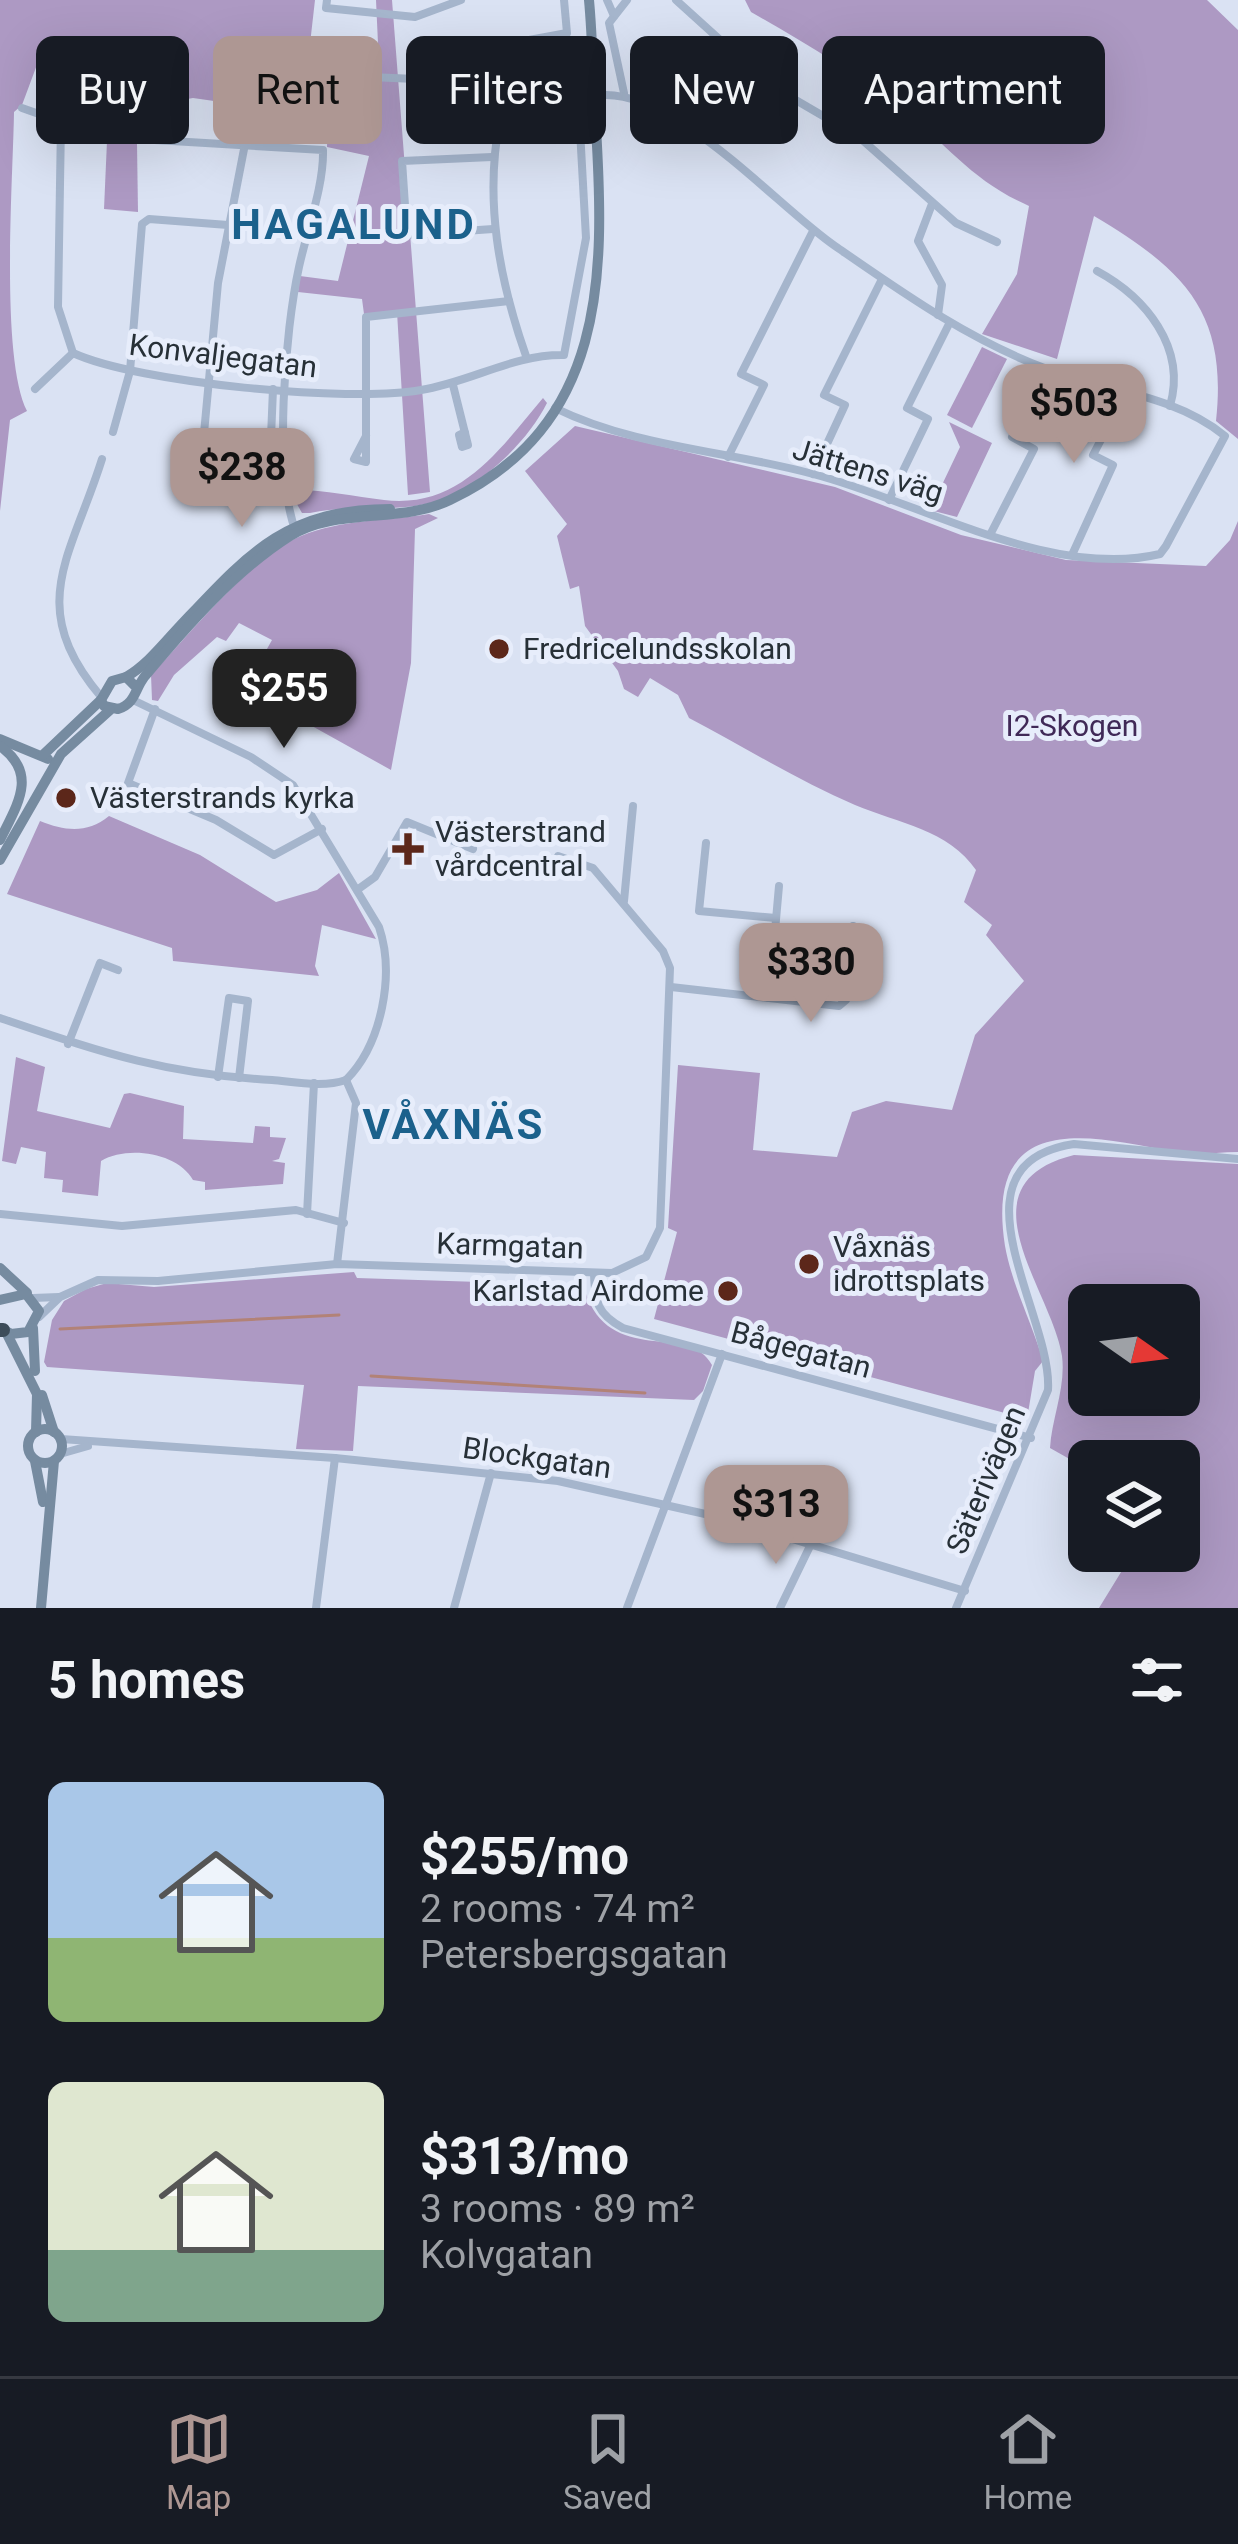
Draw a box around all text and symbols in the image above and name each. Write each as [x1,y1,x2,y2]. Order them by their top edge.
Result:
chip: Buy [36,36,189,144]
chip: Rent [213,36,382,144]
chip: Filters [406,36,606,144]
chip: New [630,36,798,144]
chip: Apartment [822,36,1105,144]
district label: HAGALUND [231,200,477,249]
street label: Konvaljegatan [127,327,319,384]
pin: $503 [1003,364,1145,466]
text: $503 [1029,380,1119,426]
pin: $238 [171,428,313,530]
street label: Jättens väg [789,431,948,510]
text: $238 [197,444,287,490]
place label: Fredricelundsskolan [523,631,792,666]
marker: Fredricelundsskolan [486,636,512,662]
pin: $255 [213,649,355,751]
text: $255 [239,665,329,711]
park label: I2-Skogen [1006,708,1138,743]
place label: Västerstrands kyrka [90,780,355,815]
marker: Västerstrands kyrka [53,785,79,811]
place label: Västerstrand vårdcentral [435,814,606,883]
marker: Västerstrand vårdcentral [392,833,424,865]
pin: $330 [740,923,882,1025]
text: $330 [766,939,856,985]
district label: VÅXNÄS [363,1099,545,1149]
street label: Karmgatan [436,1225,584,1266]
place label: Våxnäs idrottsplats [833,1229,985,1298]
marker: Våxnäs idrottsplats [796,1251,822,1277]
place label: Karlstad Airdome [472,1273,704,1308]
marker: Karlstad Airdome [715,1278,741,1304]
north arrow [1068,1284,1200,1416]
map controls [1068,1284,1200,1572]
street label: Bågegatan [727,1314,875,1385]
street label: Säterivägen [939,1401,1032,1559]
street label: Blockgatan [461,1430,614,1485]
button: layers [1068,1440,1200,1572]
pin: $313 [705,1465,847,1567]
text: $313 [731,1481,821,1527]
icon: filters [1124,1647,1190,1713]
text: 5 homes [48,1651,245,1710]
text: $255/mo [420,1827,629,1886]
icon: home [144,1830,288,1974]
text: 2 rooms · 74 m² [420,1886,695,1932]
text: Petersbergsgatan [420,1932,728,1978]
text: $313/mo [420,2127,629,2186]
icon: home [144,2130,288,2274]
text: 3 rooms · 89 m² [420,2186,695,2232]
text: Kolvgatan [420,2232,593,2278]
tab: Map [166,2406,232,2517]
tab: Saved [563,2406,652,2517]
tab: Home [984,2406,1072,2517]

